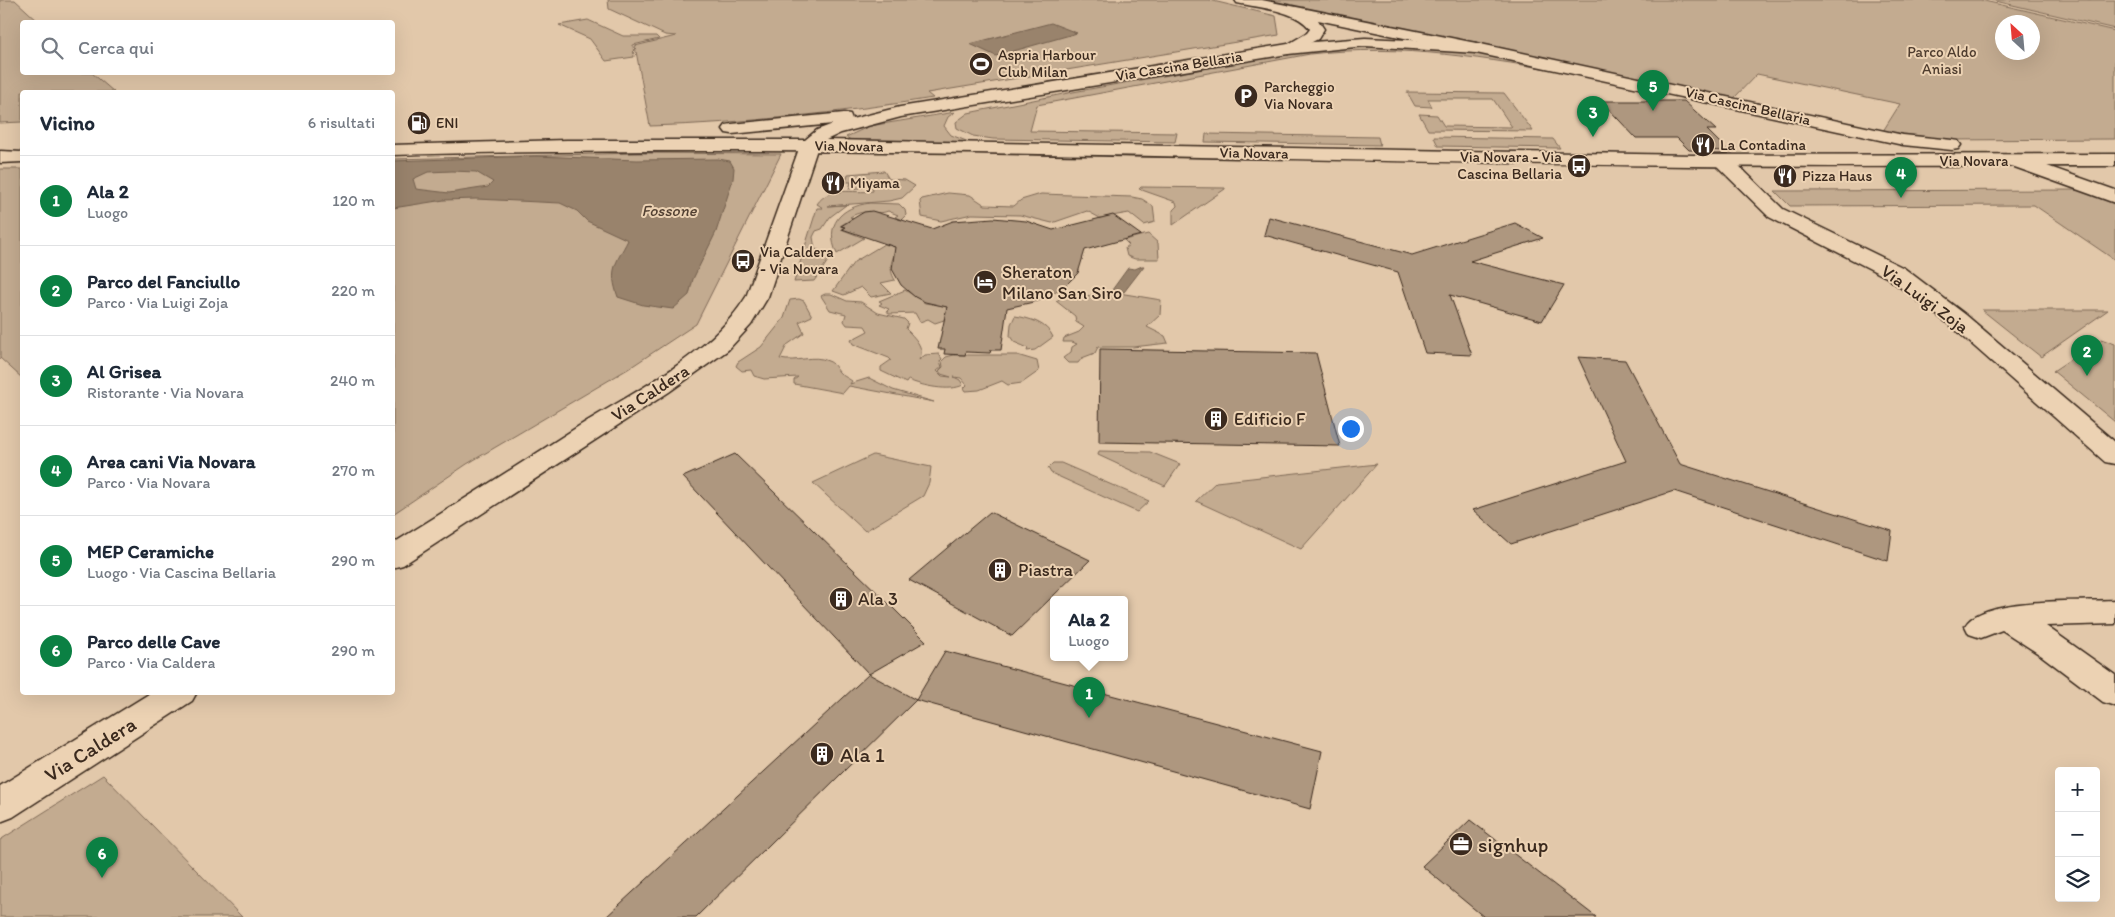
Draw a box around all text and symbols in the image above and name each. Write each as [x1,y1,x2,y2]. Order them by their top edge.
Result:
north arrow [1995,15,2040,60]
search box [20,20,395,75]
icon: search [38,34,66,62]
text: Cerca qui [78,36,154,59]
park label: Parco Aldo Aniasi [1907,43,1977,78]
place label: Aspria Harbour Club Milan [998,46,1096,81]
street label: Via Cascina Bellaria [1114,47,1244,85]
sports icon: Aspria Harbour Club Milan [968,51,994,77]
pin: 5 [1637,70,1669,111]
place label: Parcheggio Via Novara [1264,78,1335,113]
parking icon: Parcheggio Via Novara [1233,83,1259,109]
street label: Via Cascina Bellaria [1683,83,1813,129]
pin: 3 [1577,96,1609,137]
text: Vicino [40,110,95,135]
fuel station icon: ENI [406,110,432,136]
text: 6 risultati [308,113,375,132]
place label: ENI [436,114,458,132]
restaurant icon: La Contadina [1690,132,1716,158]
street label: Via Novara [814,136,884,156]
place label: La Contadina [1720,136,1806,154]
street label: Via Novara [1219,143,1289,163]
place label: Via Novara - Via Cascina Bellaria [1457,148,1562,183]
street label: Via Novara [1940,152,2009,170]
bus stop icon: Via Novara - Via Cascina Bellaria [1566,153,1592,179]
pin: 4 [1885,157,1917,198]
restaurant icon: Pizza Haus [1772,163,1798,189]
place label: Pizza Haus [1802,167,1872,185]
restaurant icon: Miyama [820,170,846,196]
place label: Miyama [850,174,900,192]
text: Ala 2 [87,180,129,203]
text: 1 [52,191,60,210]
text: 120 m [332,191,375,210]
water label: Fossone [641,201,698,220]
text: Luogo [87,203,128,222]
place label: Via Caldera - Via Novara [760,243,839,278]
bus stop icon: Via Caldera - Via Novara [730,248,756,274]
street label: Via Luigi Zoja [1877,260,1974,339]
place label: Sheraton Milano San Siro [1002,261,1122,304]
hotel icon: Sheraton Milano San Siro [972,269,998,295]
text: Parco del Fanciullo [87,270,240,293]
text: 2 [52,281,60,300]
text: 220 m [331,281,375,300]
text: Parco · Via Luigi Zoja [87,293,228,312]
pin: 2 [2071,335,2103,376]
text: Al Grisea [87,360,161,383]
street label: Via Caldera [607,360,693,426]
text: 3 [52,371,60,390]
text: 240 m [330,371,375,390]
text: Ristorante · Via Novara [87,383,244,402]
building icon: Edificio F [1203,406,1229,432]
place label: Edificio F [1234,408,1306,430]
your location [1338,416,1364,442]
text: Area cani Via Novara [87,450,256,473]
text: 4 [51,461,61,480]
text: 270 m [332,461,375,480]
text: Parco · Via Novara [87,473,210,492]
text: MEP Ceramiche [87,540,214,563]
text: 5 [52,551,60,570]
text: 290 m [331,551,375,570]
building icon: Piastra [987,557,1013,583]
place label: Piastra [1018,559,1074,581]
text: Luogo · Via Cascina Bellaria [87,563,276,582]
building icon: Ala 3 [828,586,854,612]
place label: Ala 3 [858,588,898,610]
popup [1050,596,1128,661]
text: Ala 2 [1068,608,1110,631]
text: Parco delle Cave [87,630,220,653]
text: Luogo [1068,631,1109,650]
text: 6 [52,641,60,660]
text: 290 m [331,641,375,660]
text: Parco · Via Caldera [87,653,215,672]
pin: 1 [1073,677,1105,718]
street label: Via Caldera [40,711,140,787]
building icon: Ala 1 [809,741,835,767]
place label: Ala 1 [840,742,885,767]
map controls [2055,767,2100,902]
button: + [2055,767,2100,812]
button: − [2055,812,2100,857]
office icon: signhup [1448,831,1474,857]
place label: signhup [1478,832,1548,857]
pin: 6 [86,837,118,878]
button: layers [2055,857,2100,902]

